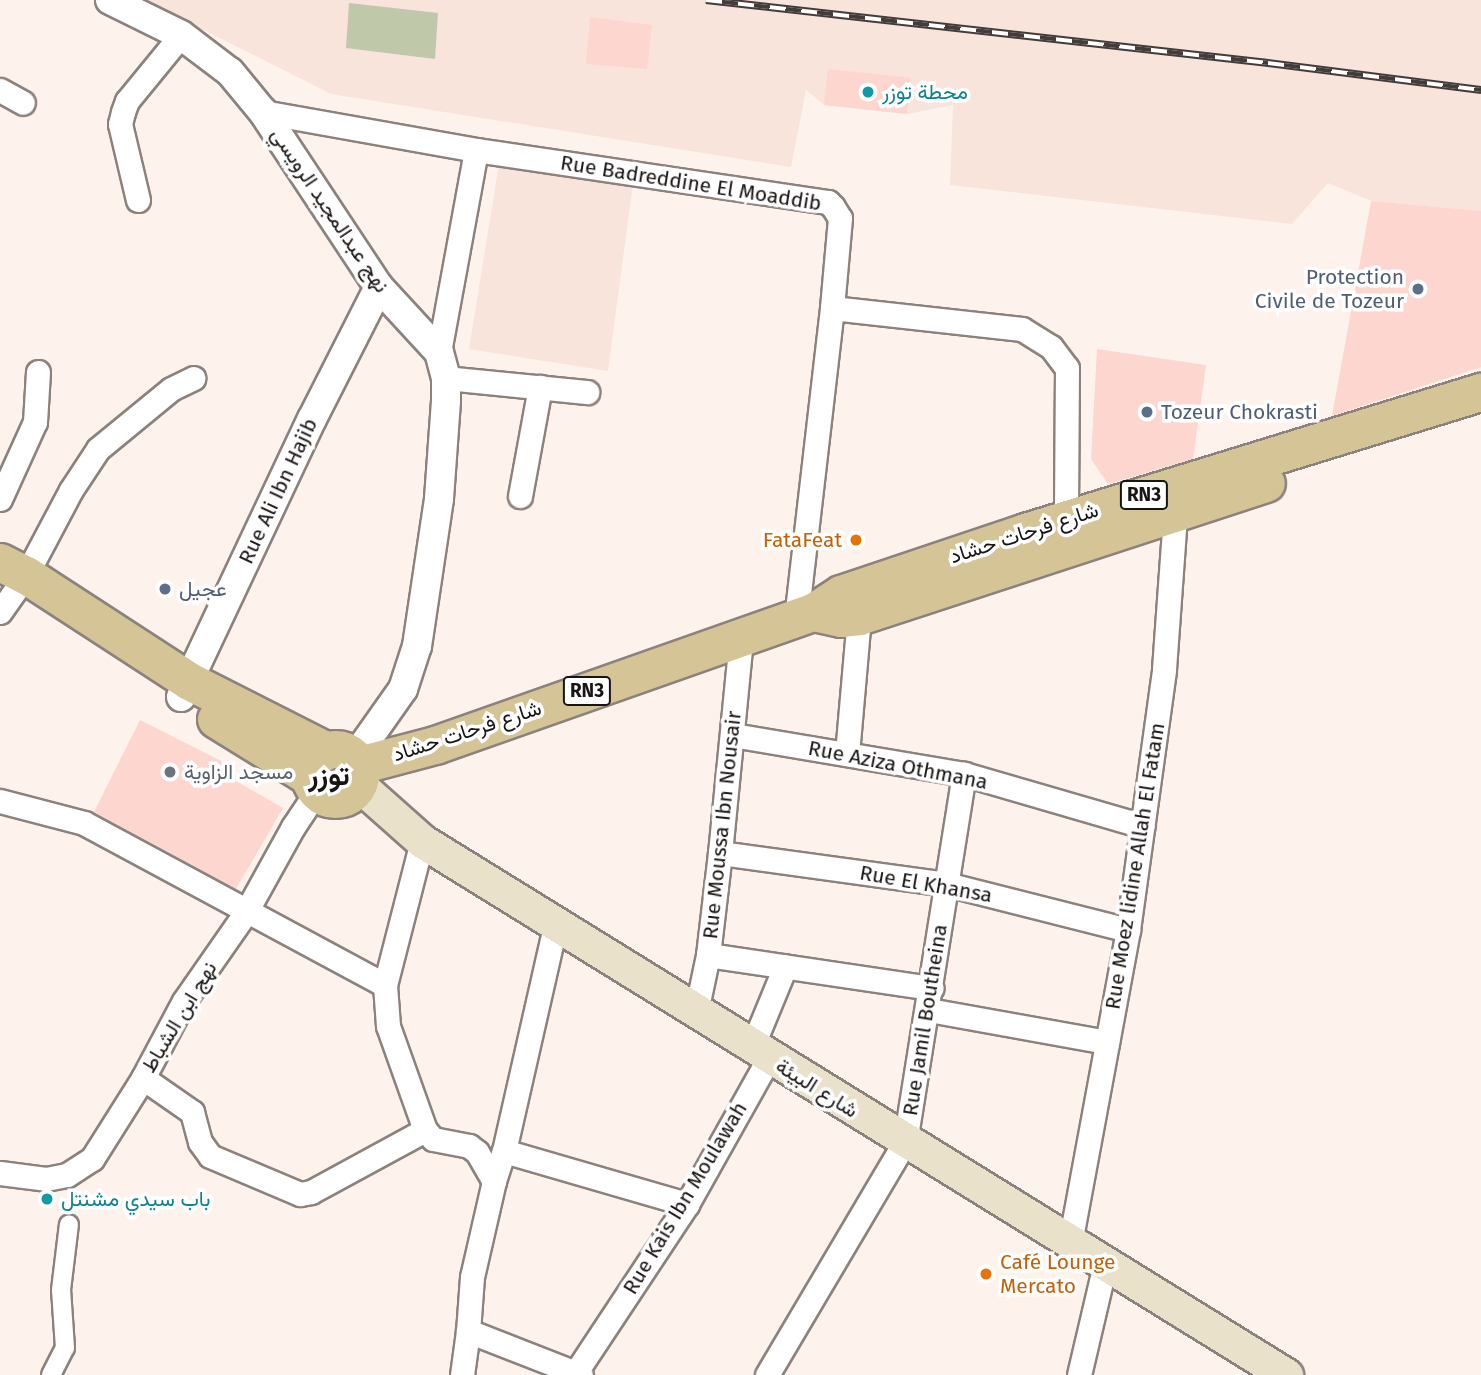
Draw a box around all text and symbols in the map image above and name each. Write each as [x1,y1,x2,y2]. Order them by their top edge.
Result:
place label: محطة توزر [882,79,968,105]
marker: محطة توزر [860,84,876,100]
street label: نهج عبدالمجيد الرويسي [265,123,395,297]
street label: Rue Badreddine El Moaddib [559,150,823,216]
place label: Protection Civile de Tozeur [1255,264,1404,314]
marker: Protection Civile de Tozeur [1410,281,1426,297]
place label: Tozeur Chokrasti [1161,399,1318,425]
marker: Tozeur Chokrasti [1139,404,1155,420]
street label: Rue Ali Ibn Hajib [233,414,323,568]
road number: RN3 [1120,480,1168,510]
street label: شارع فرحات حشاد [947,497,1101,569]
place label: FataFeat [763,527,842,553]
marker: FataFeat [848,532,864,548]
place label: عجيل [179,576,227,602]
marker: عجيل [157,581,173,597]
road number: RN3 [562,676,612,706]
street label: شارع فرحات حشاد [390,695,544,767]
street label: Rue Moussa Ibn Nousair [697,710,747,940]
street label: Rue Moez lidine Allah El Fatam [1100,721,1170,1011]
street label: Rue Aziza Othmana [806,735,990,795]
place label: مسجد الزاوية [184,759,293,785]
district label: توزر [308,759,350,793]
marker: مسجد الزاوية [162,764,178,780]
street label: Rue El Khansa [858,860,994,908]
street label: Rue Jamil Boutheina [897,922,953,1118]
street label: نهج ابن الشباط [136,957,222,1077]
street label: شارع البيئة [771,1053,863,1123]
street label: Rue Kais Ibn Moulawah [618,1097,752,1299]
place label: باب سيدي مشنتل [61,1186,210,1212]
marker: باب سيدي مشنتل [39,1191,55,1207]
place label: Café Lounge Mercato [1000,1249,1116,1299]
marker: Café Lounge Mercato [978,1266,994,1282]

